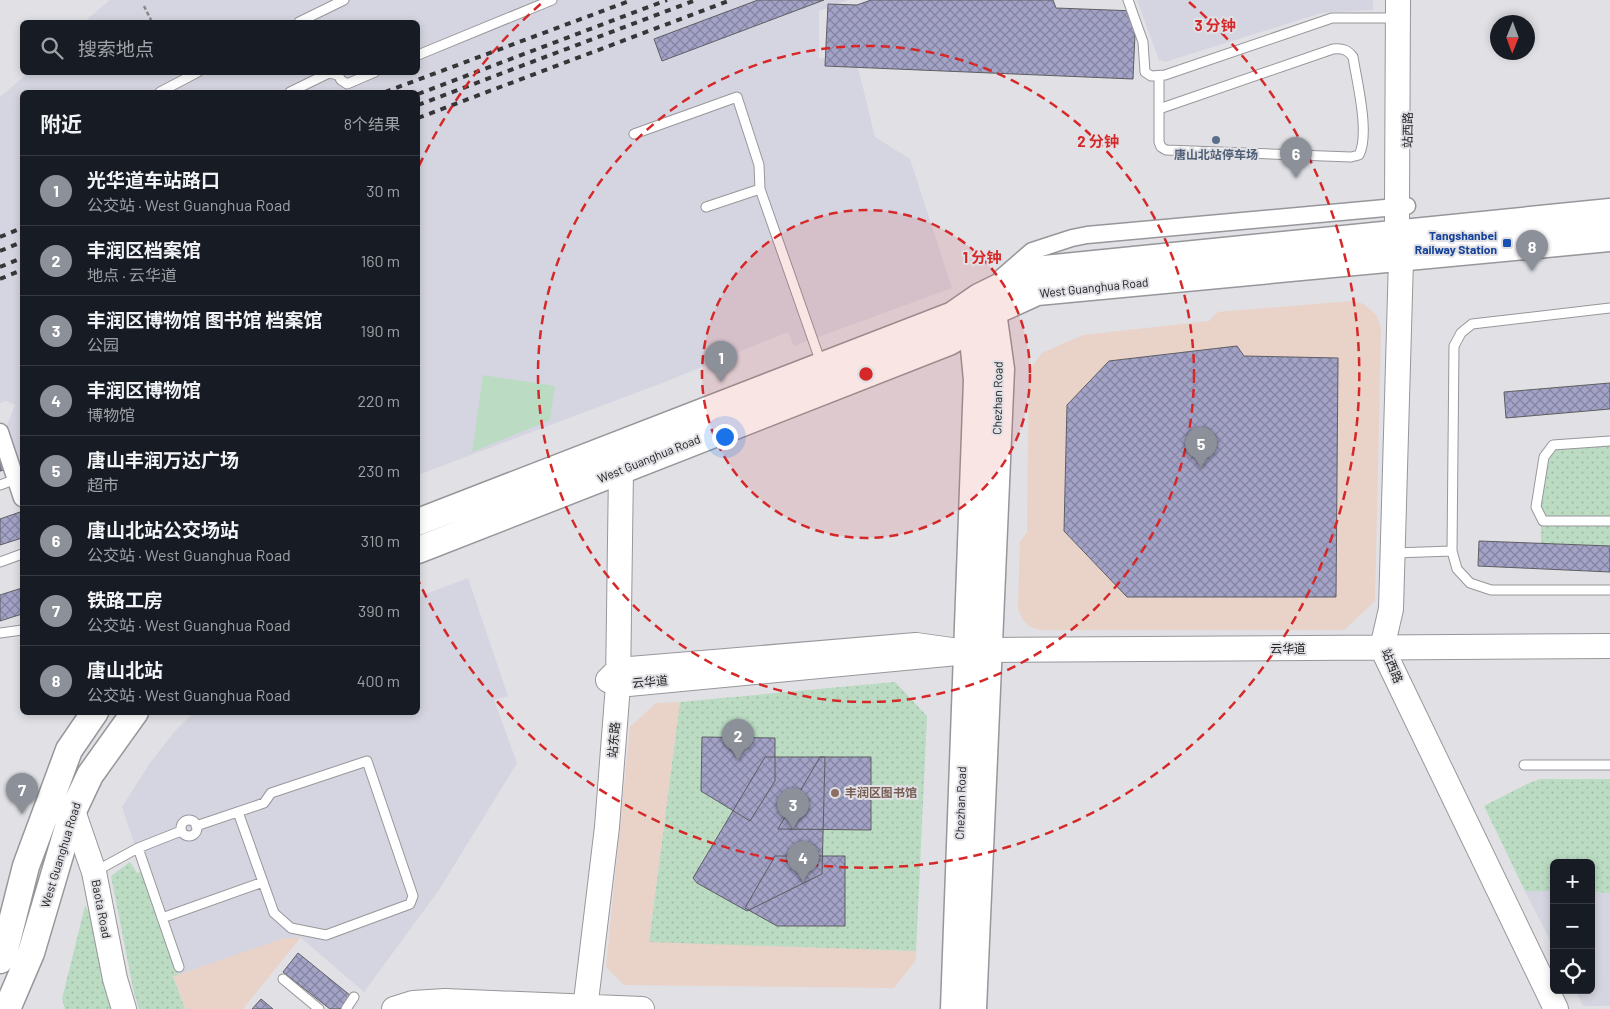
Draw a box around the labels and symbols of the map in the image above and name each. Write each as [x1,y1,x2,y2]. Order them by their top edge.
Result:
north arrow [1490,15,1535,60]
text: 3 分钟 [1194,16,1236,34]
street label: 站西路 [1400,112,1414,148]
text: 2 分钟 [1077,132,1119,150]
marker: 唐山北站停车场 [1210,134,1222,146]
pin: 6 [1280,137,1312,178]
place label: 唐山北站停车场 [1174,147,1258,161]
place label: Tangshanbei Railway Station [1415,228,1497,256]
pin: 8 [1516,230,1548,271]
marker: Tangshanbei Railway Station [1501,237,1513,249]
text: 1 分钟 [963,248,1001,266]
street label: West Guanghua Road [1039,274,1149,300]
pin: 1 [705,341,737,382]
street label: Chezhan Road [989,361,1005,435]
centre of rings [857,365,875,383]
your location [712,424,738,450]
pin: 5 [1185,427,1217,468]
street label: West Guanghua Road [595,431,702,485]
street label: 云华道 [1270,641,1306,655]
street label: 站西路 [1380,646,1406,685]
street label: 云华道 [631,672,668,690]
pin: 2 [722,719,754,760]
street label: 站东路 [604,721,622,758]
street label: Chezhan Road [952,766,968,840]
pin: 7 [6,773,38,814]
place label: 丰润区图书馆 [845,785,917,799]
marker: 丰润区图书馆 [829,787,841,799]
pin: 3 [777,788,809,829]
street label: West Guanghua Road [37,800,83,909]
pin: 4 [787,841,819,882]
street label: Baota Road [89,878,115,939]

